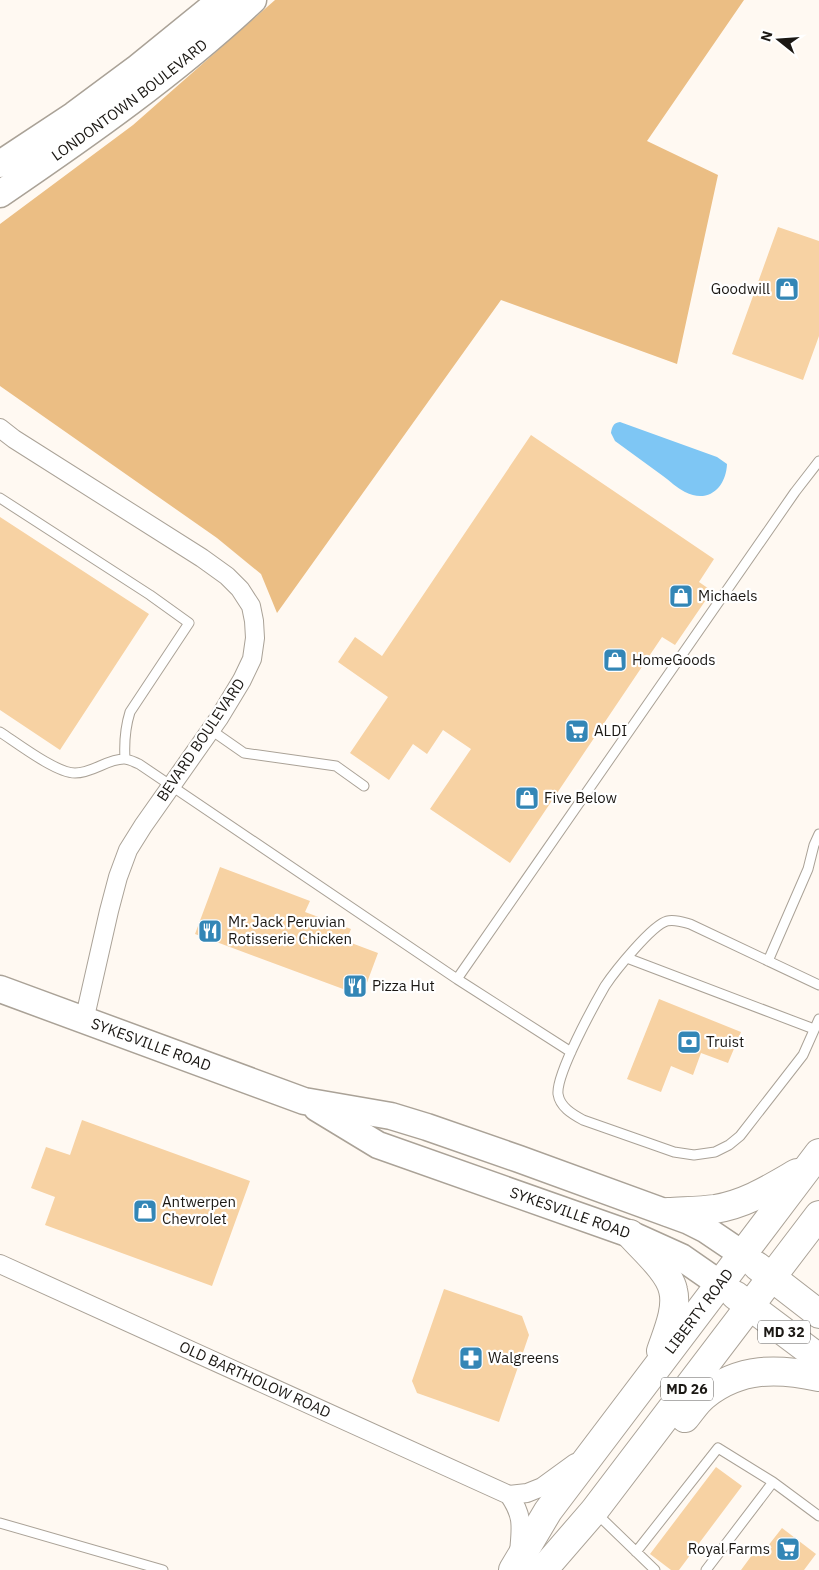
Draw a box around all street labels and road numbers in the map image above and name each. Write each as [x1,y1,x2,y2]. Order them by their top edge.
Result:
street label: LONDONTOWN BOULEVARD [48,35,211,165]
street label: BEVARD BOULEVARD [152,675,249,805]
street label: SYKESVILLE ROAD [89,1013,214,1075]
street label: SYKESVILLE ROAD [507,1182,633,1242]
street label: LIBERTY ROAD [660,1265,737,1357]
road number: MD 32 [758,1320,810,1344]
street label: OLD BARTHOLOW ROAD [176,1337,334,1422]
road number: MD 26 [661,1378,713,1400]

